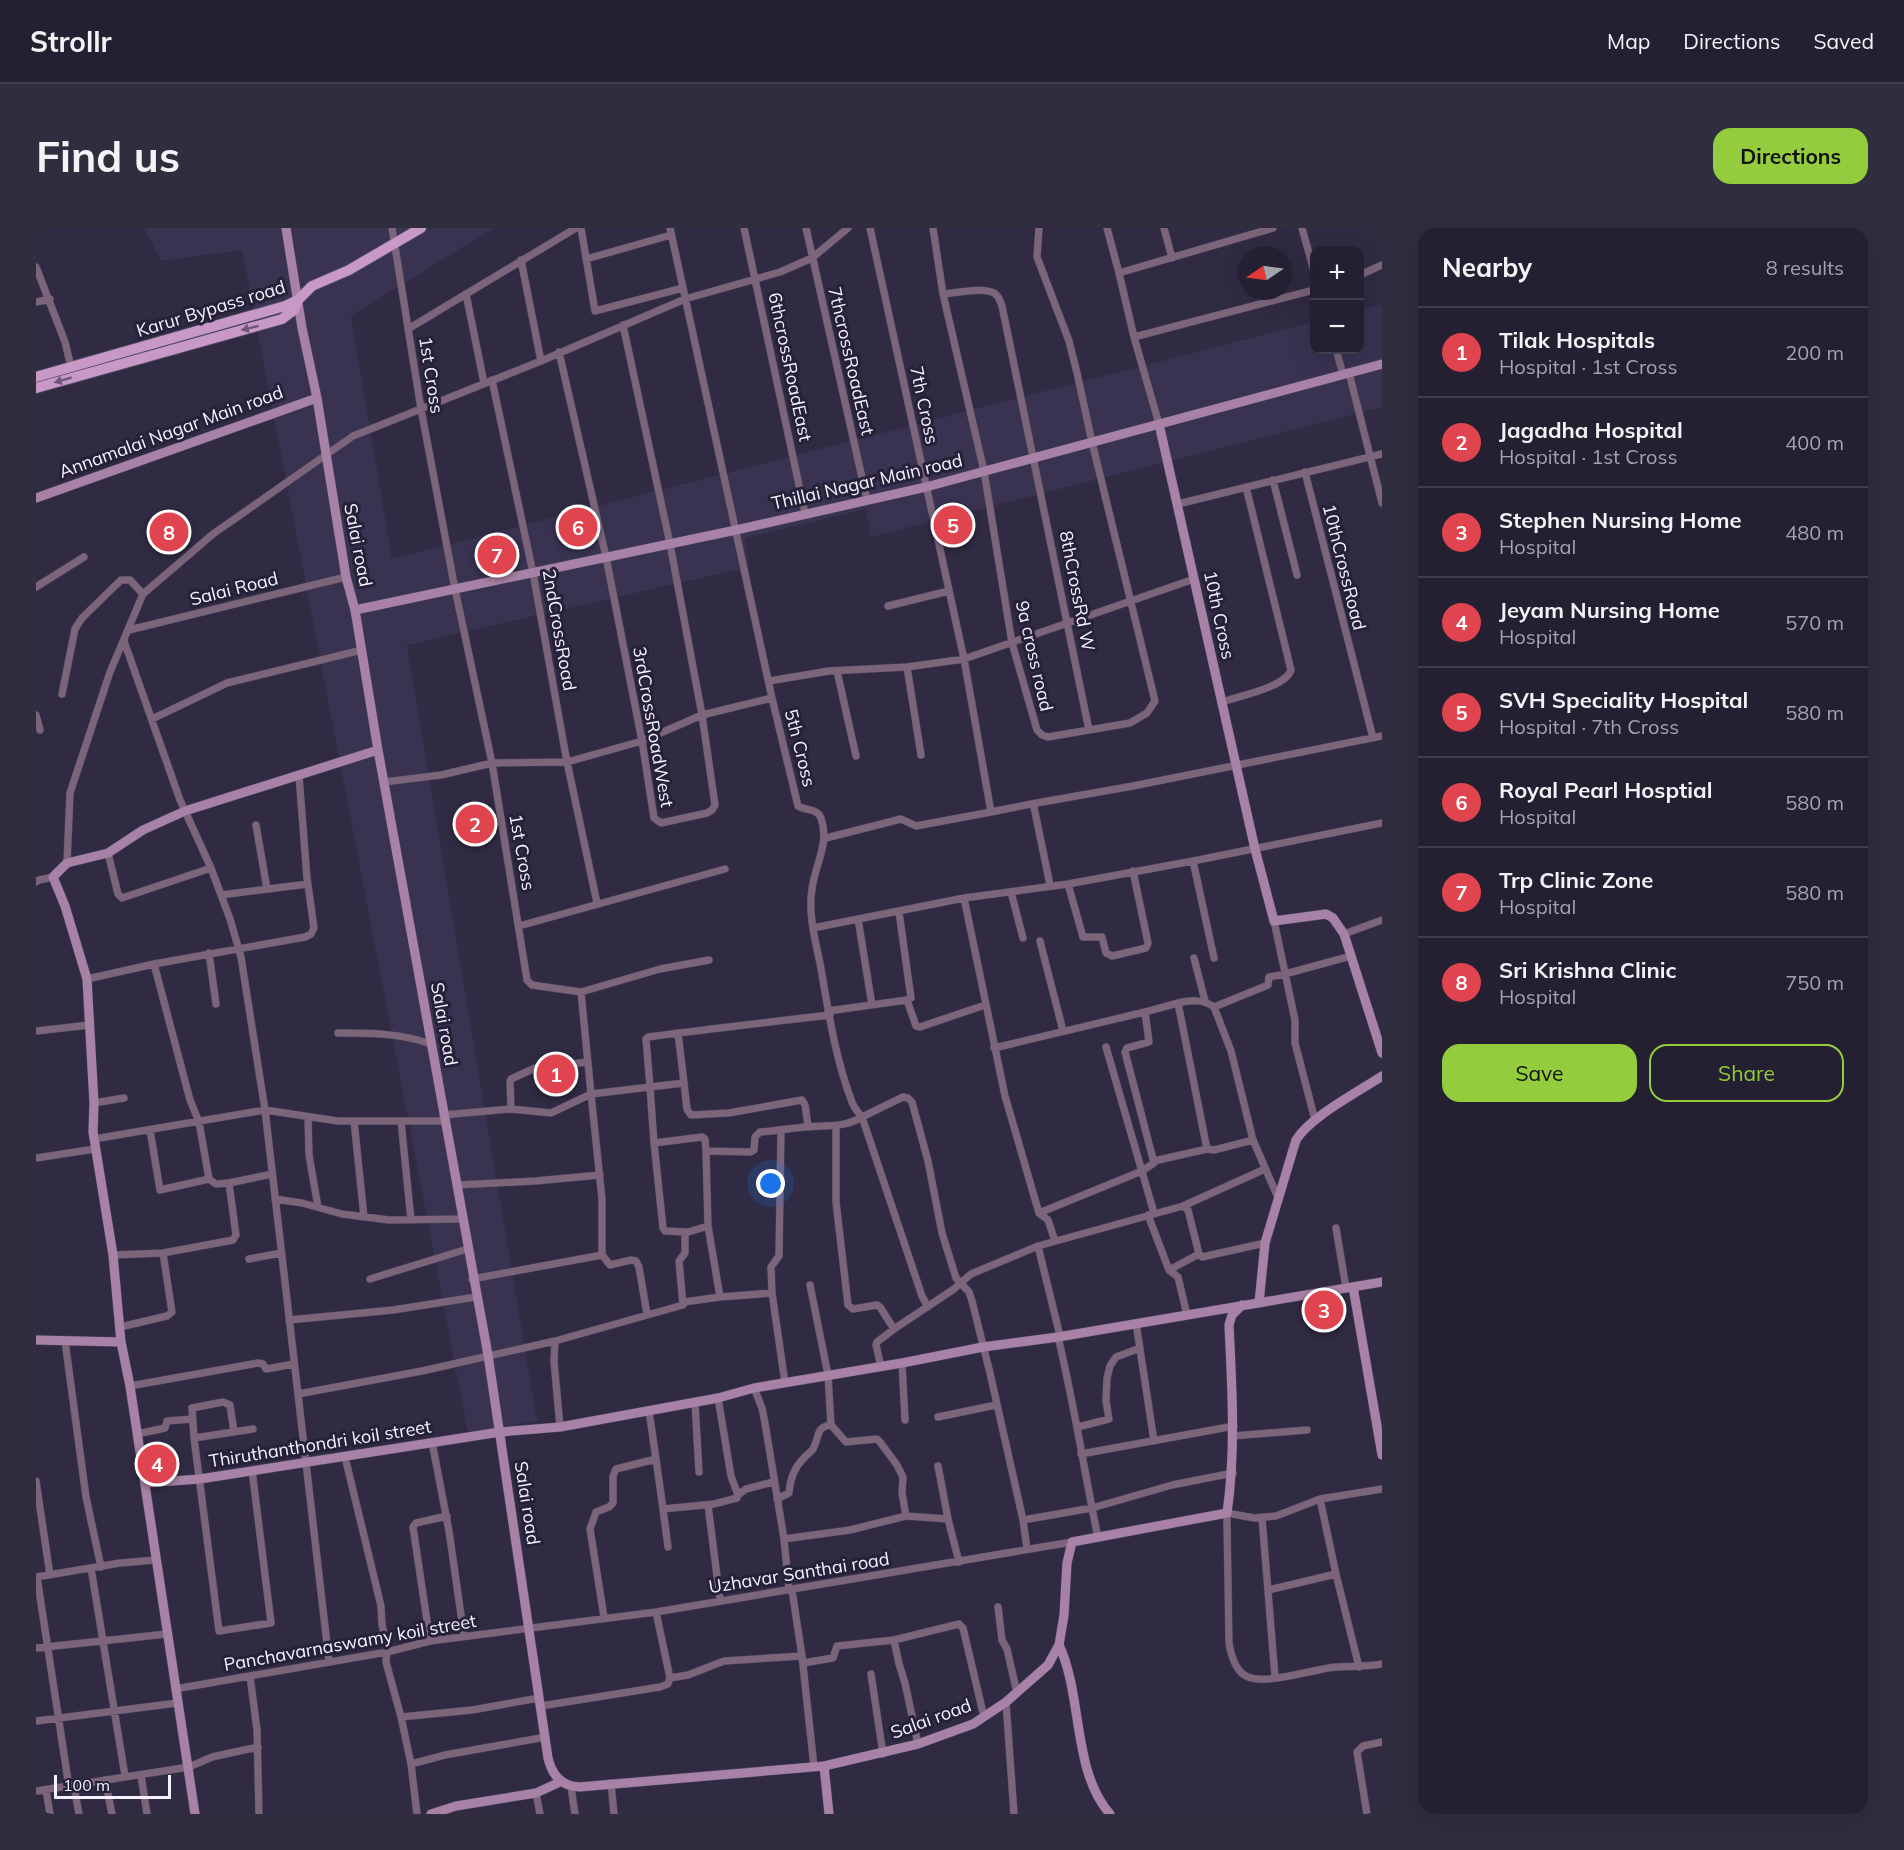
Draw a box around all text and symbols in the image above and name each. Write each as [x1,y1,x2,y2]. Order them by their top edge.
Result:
text: Strollr [30,24,112,59]
text: Map [1607,28,1650,54]
text: Directions [1683,28,1780,54]
text: Saved [1813,28,1874,54]
button: Directions [1713,128,1868,184]
text: Find us [36,130,180,183]
north arrow [1238,246,1292,300]
map controls [1310,246,1364,354]
button: + [1310,246,1364,300]
text: Nearby [1442,251,1532,284]
text: 8 results [1766,255,1844,280]
street label: Karur Bypass road [134,275,288,342]
street label: 7thcrossRoadEast [823,284,880,437]
street label: 6thcrossRoadEast [763,290,818,443]
button: − [1310,300,1364,354]
one-way arrow [241,324,259,333]
text: Tilak Hospitals [1499,326,1655,354]
street label: 1st Cross [414,335,449,415]
text: 1 [1456,340,1468,365]
text: 200 m [1785,340,1844,365]
text: Hospital · 1st Cross [1499,354,1677,379]
street label: 7th Cross [905,364,944,446]
one-way arrow [54,376,72,385]
street label: Annamalai Nagar Main road [56,380,286,483]
text: Jagadha Hospital [1499,416,1683,444]
text: 2 [1456,430,1468,455]
text: 400 m [1785,430,1844,455]
text: Hospital · 1st Cross [1499,444,1677,469]
street label: Thillai Nagar Main road [769,448,965,515]
street label: Salai road [339,501,378,589]
street label: 10thCrossRoad [1318,501,1371,632]
pin: 5 [934,502,972,548]
pin: 6 [558,504,598,550]
text: Stephen Nursing Home [1499,506,1742,534]
pin: 8 [150,510,188,554]
text: 3 [1456,520,1468,545]
text: 480 m [1785,520,1844,545]
street label: 8thCrossRd W [1055,529,1100,653]
pin: 7 [478,532,516,578]
text: Hospital [1499,534,1576,559]
street label: Salai Road [187,566,280,611]
street label: 2ndCrossRoad [537,567,582,693]
street label: 10th Cross [1199,568,1240,661]
text: Jeyam Nursing Home [1499,596,1720,624]
street label: 9a cross road [1011,598,1058,713]
text: 4 [1456,610,1468,635]
text: 570 m [1785,610,1844,635]
text: Hospital [1499,624,1576,649]
street label: 3rdCrossRoadWest [628,645,679,809]
text: SVH Speciality Hospital [1499,686,1748,714]
text: 5 [1456,700,1468,725]
text: 580 m [1785,700,1844,725]
street label: 5th Cross [780,707,821,789]
text: Hospital · 7th Cross [1499,714,1679,739]
text: Royal Pearl Hosptial [1499,776,1712,804]
text: 6 [1456,790,1468,815]
text: 580 m [1785,790,1844,815]
pin: 2 [456,802,494,846]
text: Hospital [1499,804,1576,829]
street label: 1st Cross [504,812,541,892]
text: Trp Clinic Zone [1499,866,1653,894]
text: 7 [1456,880,1468,905]
text: 580 m [1785,880,1844,905]
text: Hospital [1499,894,1576,919]
text: Sri Krishna Clinic [1499,956,1677,984]
text: 8 [1456,970,1468,995]
text: 750 m [1785,970,1844,995]
street label: Salai road [426,980,463,1067]
text: Hospital [1499,984,1576,1009]
button: Save [1442,1044,1637,1102]
button: Share [1649,1044,1844,1102]
pin: 1 [536,1052,576,1096]
your location [756,1169,785,1198]
pin: 3 [1304,1288,1344,1332]
street label: Thiruthanthondri koil street [207,1415,433,1472]
pin: 4 [138,1442,176,1486]
street label: Salai road [510,1459,545,1546]
street label: Uzhavar Santhai road [707,1547,891,1598]
street label: Panchavarnaswamy koil street [222,1609,478,1676]
street label: Salai road [887,1693,974,1744]
scale bar [54,1772,171,1800]
text: 100 m [63,1775,110,1795]

